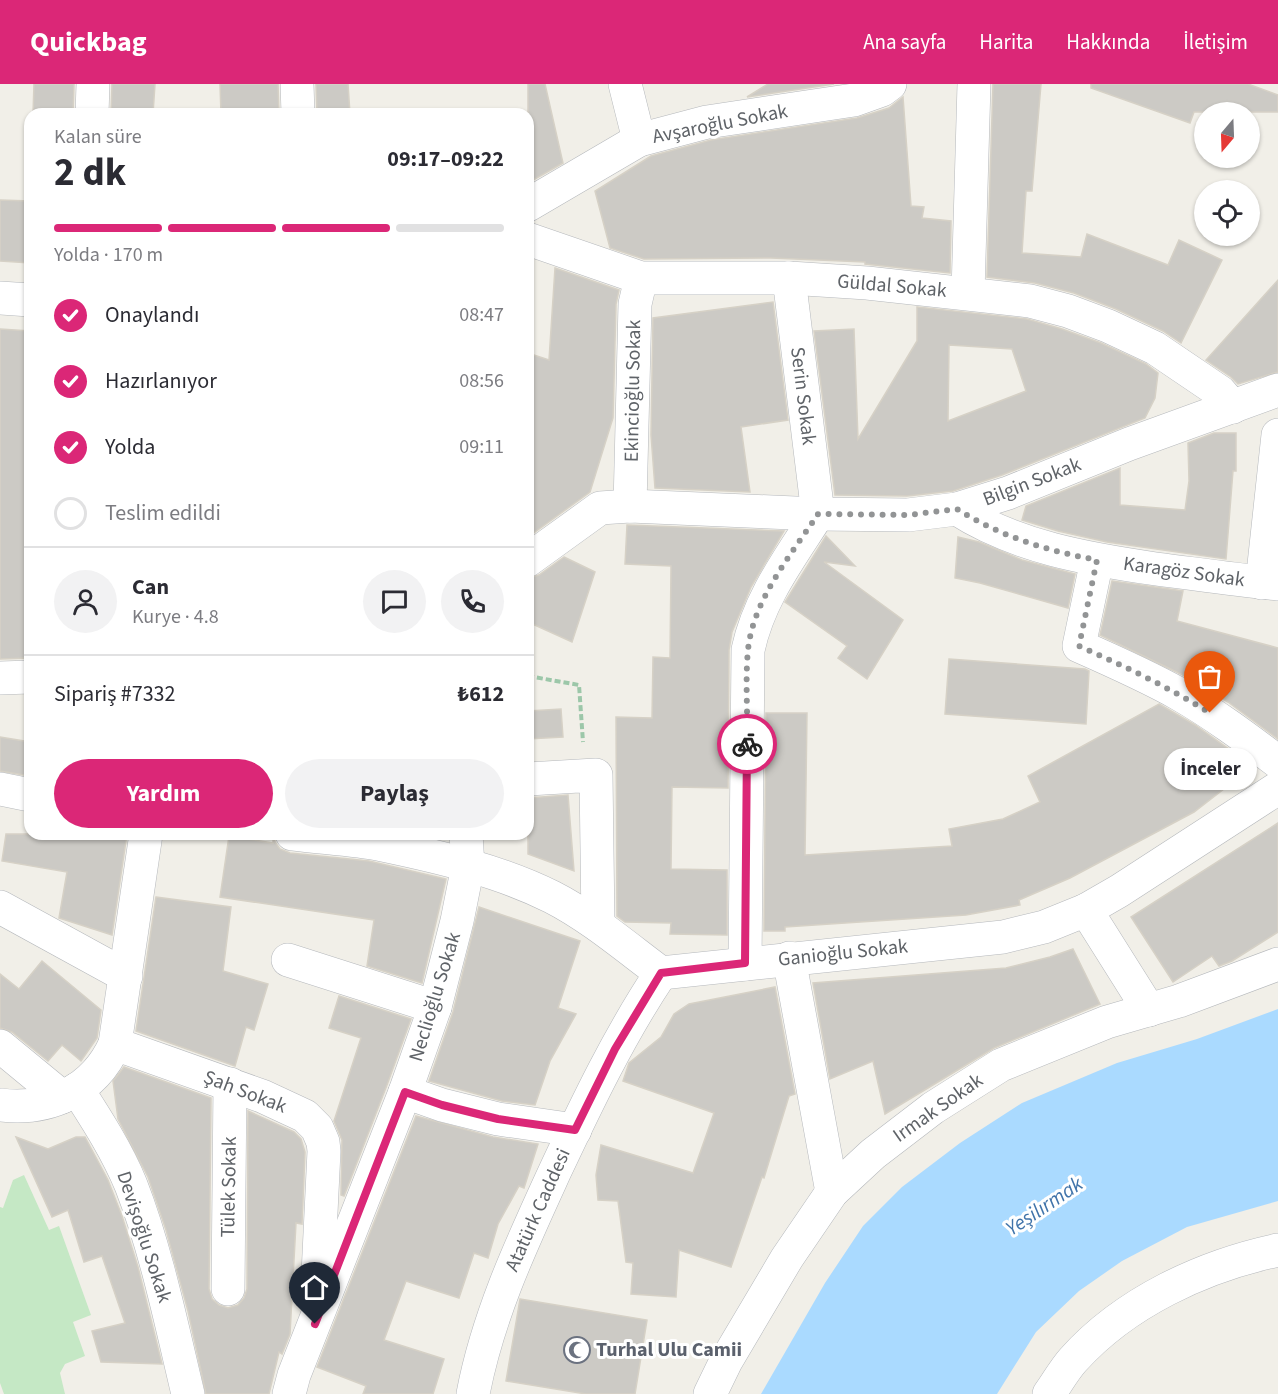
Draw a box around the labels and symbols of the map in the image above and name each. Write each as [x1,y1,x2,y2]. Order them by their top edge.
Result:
street label: Avşaroğlu Sokak [650,97,790,151]
north arrow [1194,102,1260,168]
street label: Güldal Sokak [836,267,948,305]
street label: Ekincioğlu Sokak [618,319,648,462]
street label: Serin Sokak [783,345,823,447]
street label: Bilgin Sokak [979,450,1085,514]
street label: Karagöz Sokak [1121,550,1247,594]
pin [1184,651,1235,713]
courier [717,714,777,774]
callout: İnceler [1164,749,1256,791]
street label: Neclioğlu Sokak [402,929,468,1065]
street label: Ganioğlu Sokak [777,932,909,974]
street label: Şah Sokak [199,1063,291,1121]
street label: Irmak Sokak [887,1067,989,1149]
street label: Tülek Sokak [214,1136,244,1238]
street label: Atatürk Caddesi [498,1144,578,1276]
street label: Devişoğlu Sokak [110,1167,179,1307]
water label: Yeşilırmak [999,1168,1090,1243]
pin [289,1262,340,1324]
mosque icon: Turhal Ulu Camii [562,1335,592,1365]
place label: Turhal Ulu Camii [596,1336,742,1364]

